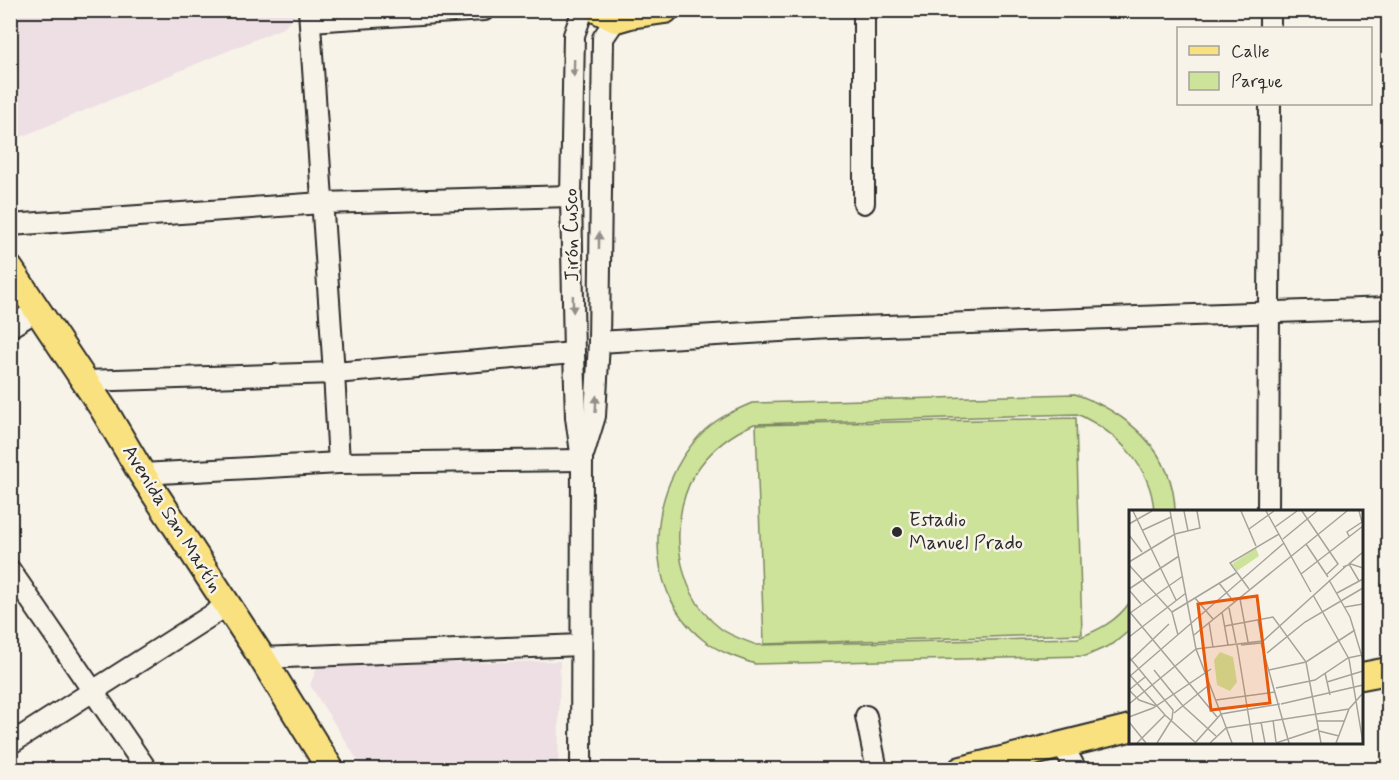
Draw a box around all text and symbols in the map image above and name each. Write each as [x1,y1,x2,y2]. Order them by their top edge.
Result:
legend [1177,27,1372,105]
text: Calle [1231,40,1270,64]
one-way arrow [569,58,578,77]
text: Parque [1231,70,1283,94]
street label: Jirón Cusco [558,188,586,282]
one-way arrow [595,232,604,251]
one-way arrow [568,295,578,314]
one-way arrow [591,394,600,413]
street label: Avenida San Martín [116,440,228,598]
place label: Estadio Manuel Prado [909,507,1023,557]
inset map [1129,510,1363,744]
marker: Estadio Manuel Prado [890,525,904,539]

